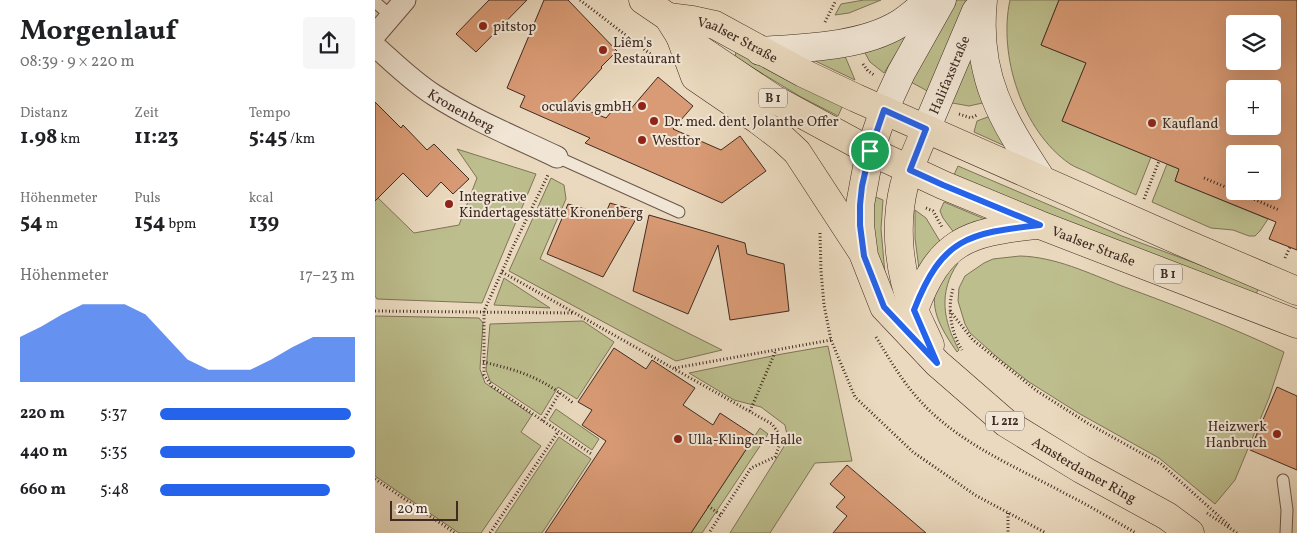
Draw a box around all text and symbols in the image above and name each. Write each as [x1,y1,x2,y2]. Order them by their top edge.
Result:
text: Morgenlauf [20,12,177,51]
street label: Vaalser Straße [695,13,781,69]
map controls [1226,15,1281,200]
button: layers [1226,15,1281,70]
button: share [303,17,355,69]
place label: pitstop [493,18,536,37]
marker: pitstop [477,20,489,32]
street label: Halifaxstraße [925,33,976,117]
place label: Liêm's Restaurant [613,34,681,69]
marker: Liêm's Restaurant [597,44,609,56]
text: 08:39 · 9 × 220 m [20,51,135,73]
button: + [1226,80,1281,135]
street label: Kronenberg [423,85,497,137]
road number: B 1 [759,89,787,108]
place label: oculavis gmbH [542,98,632,117]
marker: oculavis gmbH [636,100,648,112]
text: Distanz [20,104,68,123]
text: Zeit [134,104,159,123]
text: Tempo [249,104,290,123]
place label: Dr. med. dent. Jolanthe Offer [664,113,839,132]
marker: Dr. med. dent. Jolanthe Offer [648,115,660,127]
place label: Kaufland [1162,115,1218,134]
marker: Kaufland [1146,117,1158,129]
text: 1.98 [20,123,57,152]
text: 11:23 [134,123,179,152]
text: 5:45 [249,123,287,152]
text: km [57,130,80,149]
text: /km [287,130,315,149]
pin [849,130,891,172]
place label: Westtor [652,132,701,151]
marker: Westtor [636,134,648,146]
icon: arrive [856,137,884,165]
button: − [1226,145,1281,200]
place label: Integrative Kindertagesstätte Kronenberg [459,188,643,223]
text: Höhenmeter [20,189,98,208]
text: Puls [134,189,161,208]
text: kcal [249,189,274,208]
marker: Integrative Kindertagesstätte Kronenberg [443,198,455,210]
text: 54 [20,208,43,237]
text: 154 [134,208,166,237]
text: 139 [249,208,279,237]
text: m [43,215,58,234]
text: bpm [166,215,196,234]
street label: Vaalser Straße [1048,222,1138,272]
road number: B 1 [1154,264,1182,284]
text: Höhenmeter [20,265,109,287]
text: 17–23 m [299,265,355,287]
text: 220 m [20,403,65,425]
text: 5:37 [100,403,127,425]
road number: L 212 [986,412,1024,431]
place label: Heizwerk Hanbruch [1205,418,1267,453]
marker: Heizwerk Hanbruch [1271,428,1283,440]
place label: Ulla-Klinger-Halle [688,431,802,450]
marker: Ulla-Klinger-Halle [672,433,684,445]
street label: Amsterdamer Ring [1028,433,1139,508]
text: 440 m [20,441,68,463]
text: 5:35 [100,441,127,463]
text: 660 m [20,479,66,501]
text: 5:48 [100,479,129,501]
scale bar [390,498,457,521]
text: 20 m [397,500,428,519]

